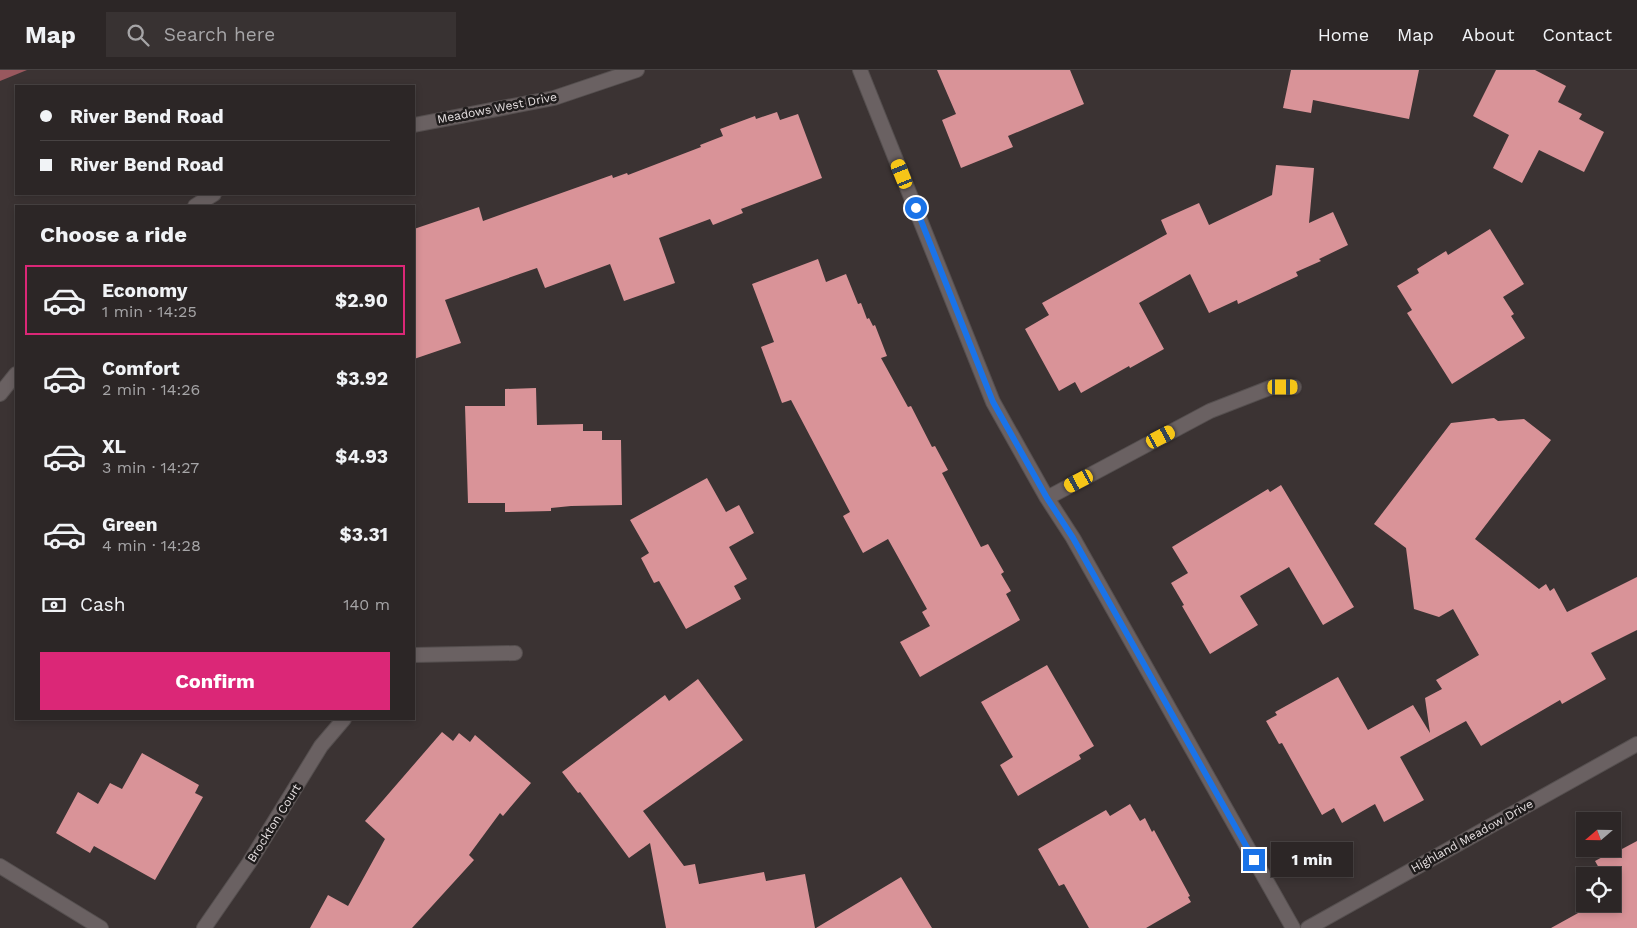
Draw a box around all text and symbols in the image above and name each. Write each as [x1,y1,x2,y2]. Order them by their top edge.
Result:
search box [106,12,456,57]
text: Map [25,21,76,49]
icon: search [124,21,152,49]
text: Search here [164,23,275,46]
text: Home [1318,24,1369,45]
text: Map [1397,24,1434,45]
text: About [1462,24,1514,45]
text: Contact [1542,24,1612,45]
street label: Meadows West Drive [436,89,558,126]
text: River Bend Road [70,105,224,128]
text: River Bend Road [70,153,224,176]
car [889,157,914,191]
route start [905,197,927,219]
text: Choose a ride [40,222,187,247]
icon: car [42,278,87,323]
text: Economy [102,279,187,302]
text: $2.90 [335,289,388,312]
text: 1 min · 14:25 [102,302,197,321]
icon: car [42,356,87,401]
text: Comfort [102,357,180,380]
text: $3.92 [336,367,388,390]
text: 2 min · 14:26 [102,380,200,399]
car [1268,380,1298,395]
car [1144,423,1177,451]
icon: car [42,434,87,479]
text: XL [102,435,126,458]
text: $4.93 [335,445,388,468]
text: 3 min · 14:27 [102,458,199,477]
car [1062,467,1095,495]
icon: car [42,512,87,557]
text: Green [102,513,158,536]
text: $3.31 [340,523,388,546]
text: 4 min · 14:28 [102,536,201,555]
icon: cash [40,591,68,619]
text: Cash [80,593,126,616]
text: 140 m [343,595,390,614]
button: Confirm [40,652,390,710]
street label: Brockton Court [244,781,304,865]
street label: Highland Meadow Drive [1409,797,1536,875]
north arrow [1576,812,1621,858]
map controls [1576,812,1621,912]
callout: 1 min [1272,842,1354,878]
route end [1243,849,1265,871]
text: 1 min [1291,850,1333,869]
button: locate [1576,867,1621,912]

